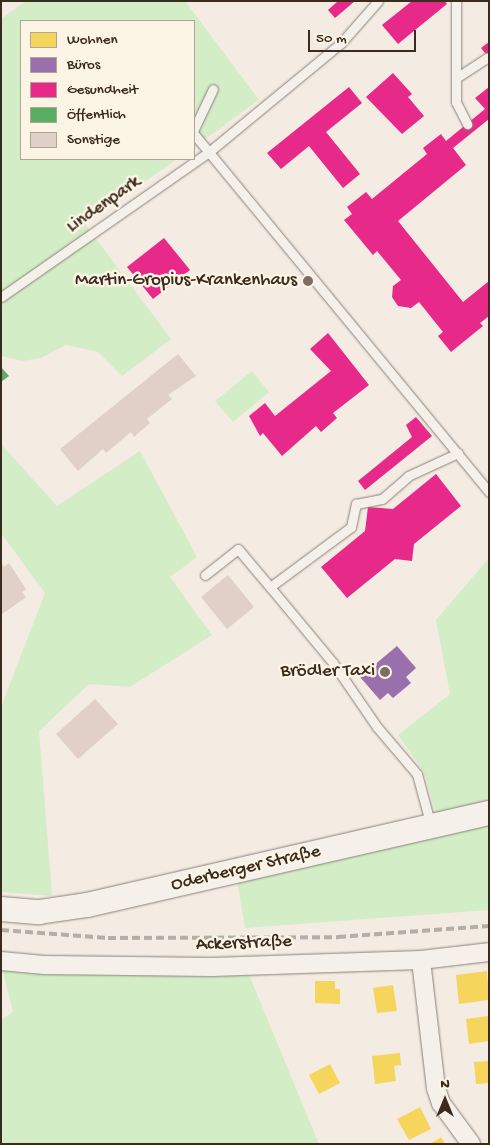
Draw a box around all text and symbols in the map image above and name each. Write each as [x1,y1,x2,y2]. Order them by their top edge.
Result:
legend [20,20,195,160]
scale bar [310,20,418,52]
text: 50 m [316,30,347,48]
text: Wohnen [67,31,118,49]
text: Büros [67,56,100,74]
text: Gesundheit [67,81,138,99]
text: Öffentlich [67,106,126,124]
text: Sonstige [67,131,120,149]
street label: Lindenpark [63,171,145,239]
place label: Martin-Gropius-Krankenhaus [75,270,297,292]
marker: Martin-Gropius-Krankenhaus [301,274,315,288]
place label: Brödler Taxi [280,661,375,683]
marker: Brödler Taxi [379,666,391,678]
street label: Oderberger Straße [169,841,323,897]
street label: Ackerstraße [196,931,292,957]
north arrow [420,1075,470,1125]
text: N [440,1076,450,1093]

